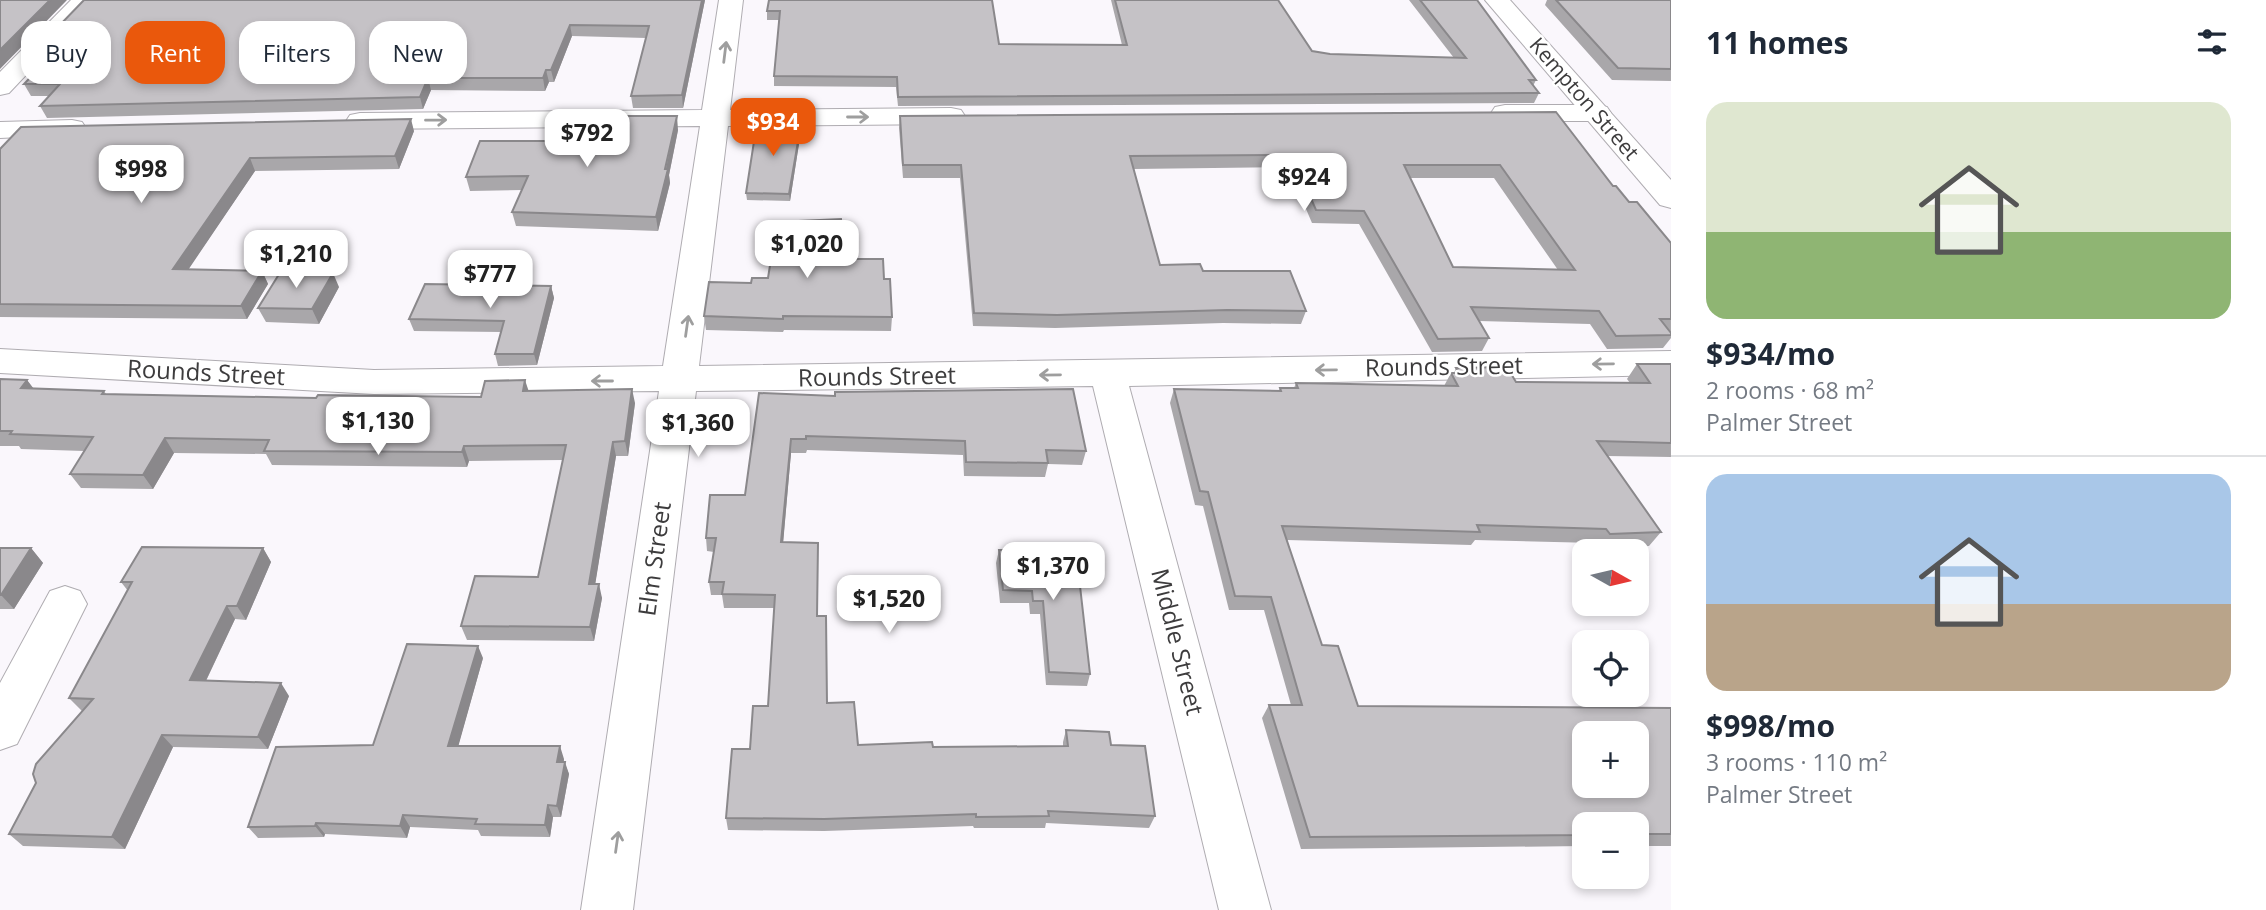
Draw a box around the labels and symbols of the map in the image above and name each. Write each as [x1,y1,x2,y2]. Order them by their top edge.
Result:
street label: Kempton Street [1524,31,1646,166]
one-way arrow [718,41,731,64]
pin: $934 [732,99,814,158]
pin: $792 [546,110,628,169]
one-way arrow [847,110,870,124]
one-way arrow [424,113,447,127]
pin: $998 [100,146,182,205]
pin: $924 [1263,154,1345,213]
pin: $1,020 [750,220,864,280]
pin: $1,210 [239,230,353,290]
pin: $777 [449,250,531,310]
one-way arrow [680,315,693,337]
street label: Rounds Street [1365,348,1523,383]
street label: Rounds Street [126,351,286,392]
one-way arrow [1592,357,1615,371]
street label: Rounds Street [798,358,956,393]
one-way arrow [1315,363,1338,377]
one-way arrow [1039,368,1062,382]
one-way arrow [591,374,614,388]
pin: $1,130 [321,398,435,457]
pin: $1,360 [641,400,755,459]
street label: Elm Street [629,500,678,618]
north arrow [1572,539,1648,616]
pin: $1,370 [996,542,1110,602]
street label: Middle Street [1144,565,1213,718]
pin: $1,520 [832,576,946,635]
one-way arrow [610,832,623,854]

